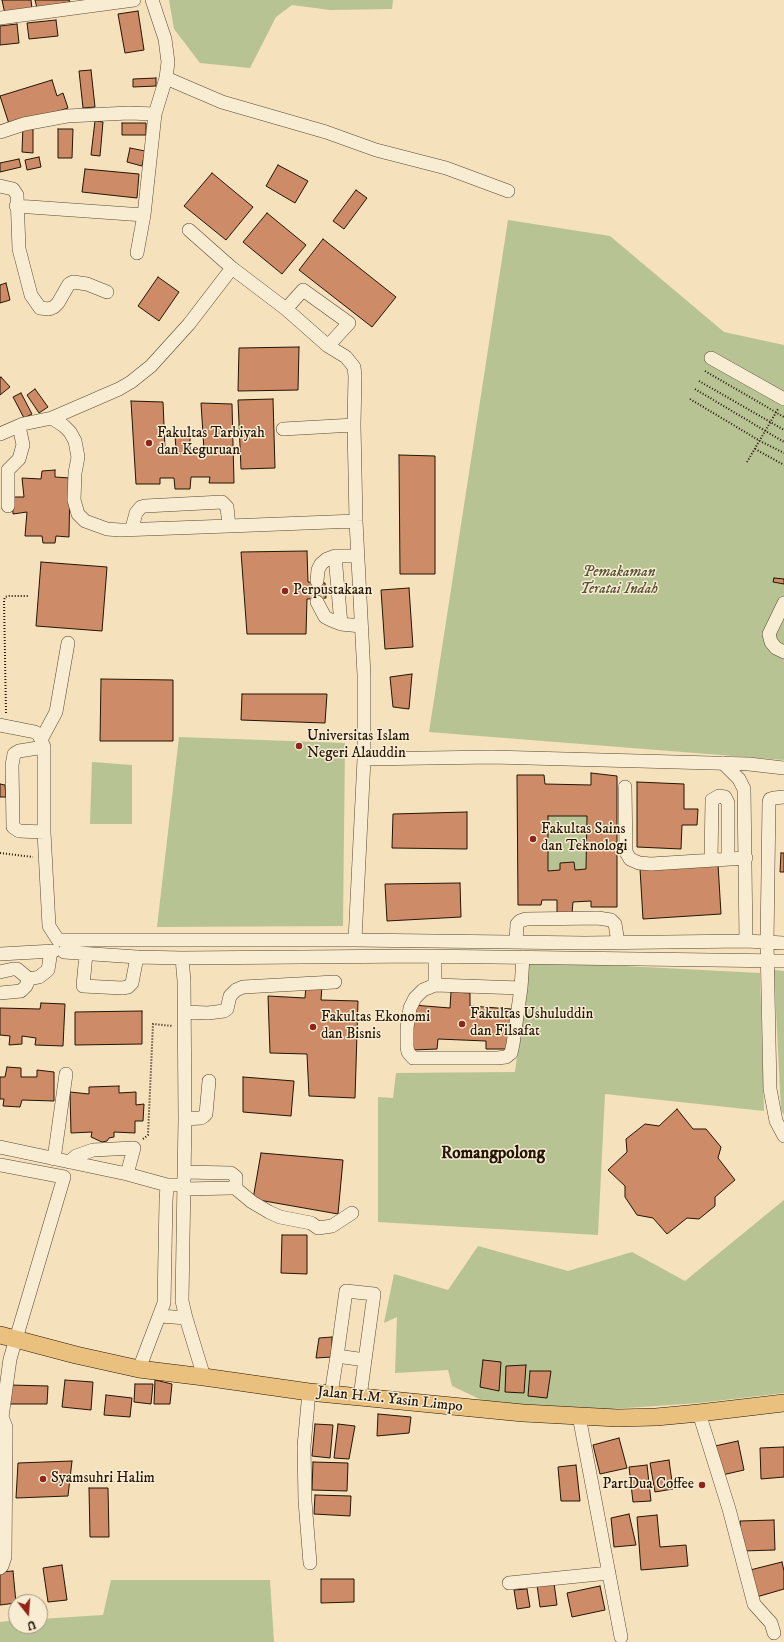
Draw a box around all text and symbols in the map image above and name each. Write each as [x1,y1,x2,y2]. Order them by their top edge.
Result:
place label: Fakultas Tarbiyah dan Keguruan [157,425,265,460]
marker: Fakultas Tarbiyah dan Keguruan [144,438,154,448]
park label: Pemakaman Teratai Indah [580,564,658,599]
place label: Perpustakaan [293,582,372,600]
marker: Perpustakaan [280,586,290,596]
place label: Universitas Islam Negeri Alauddin [307,728,410,763]
marker: Universitas Islam Negeri Alauddin [294,741,304,751]
place label: Fakultas Sains dan Teknologi [541,821,627,856]
marker: Fakultas Sains dan Teknologi [528,834,538,844]
place label: Fakultas Ushuluddin dan Filsafat [470,1006,593,1041]
place label: Fakultas Ekonomi dan Bisnis [321,1009,430,1044]
marker: Fakultas Ushuluddin dan Filsafat [457,1019,467,1029]
marker: Fakultas Ekonomi dan Bisnis [308,1022,318,1032]
district label: Romangpolong [441,1144,545,1164]
street label: Jalan H.M. Yasin Limpo [316,1383,464,1417]
place label: Syamsuhri Halim [51,1470,155,1488]
marker: Syamsuhri Halim [38,1474,48,1484]
place label: PartDua Coffee [602,1476,694,1494]
marker: PartDua Coffee [697,1480,707,1490]
north arrow [8,1594,48,1634]
text: U [25,1617,37,1632]

